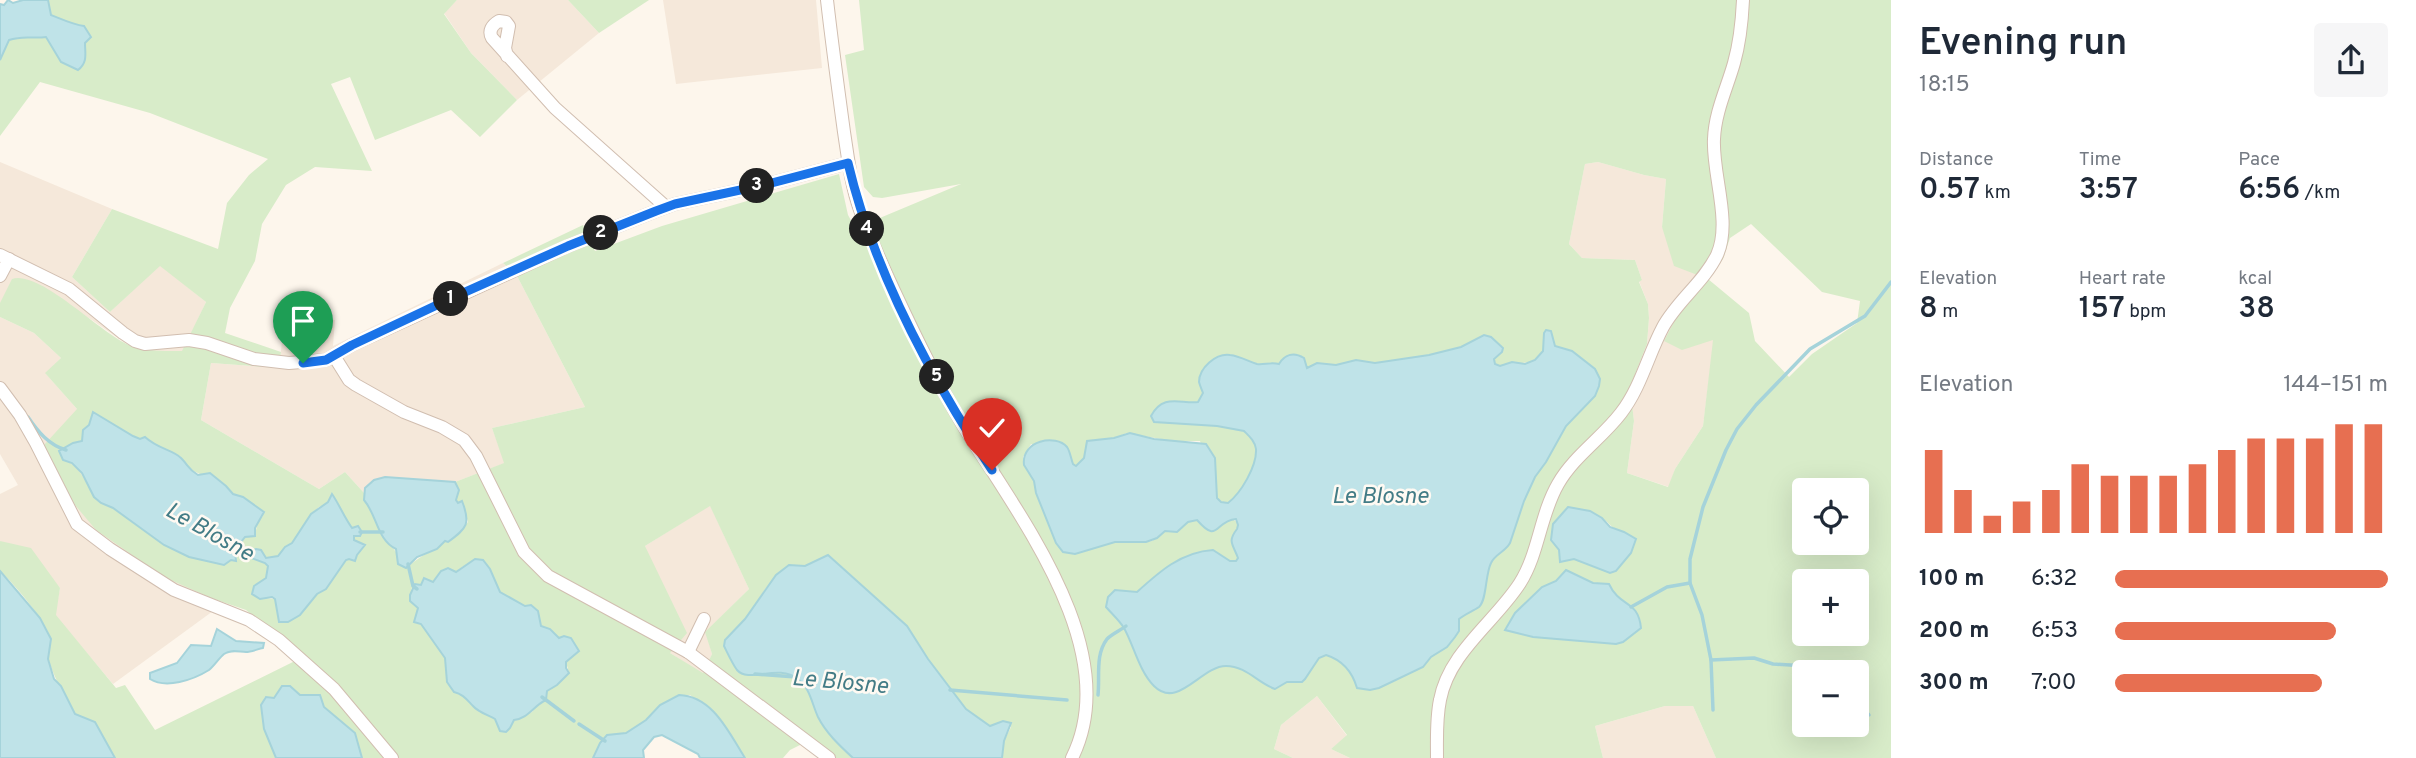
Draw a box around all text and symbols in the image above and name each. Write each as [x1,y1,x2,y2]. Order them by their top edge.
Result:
text: Evening run [1919,20,2127,69]
button: share [2314,23,2388,97]
text: 18:15 [1919,71,1970,100]
text: Distance [1919,148,1994,172]
text: Time [2079,148,2121,172]
text: Pace [2238,148,2280,172]
pin: 3 [740,168,774,204]
text: 0.57 [1919,172,1980,209]
text: 3:57 [2079,172,2138,209]
text: 6:56 [2238,172,2300,209]
text: 3 [751,173,762,197]
text: km [1980,181,2011,205]
text: /km [2300,181,2340,205]
pin: 4 [850,212,884,246]
pin: 2 [584,216,618,250]
text: 4 [860,216,873,240]
text: 2 [595,220,606,244]
text: Elevation [1919,267,1997,291]
text: Heart rate [2079,267,2166,291]
text: kcal [2238,267,2272,291]
pin: 1 [434,282,468,316]
text: 1 [447,286,454,310]
pin [273,291,333,363]
text: 8 [1919,291,1938,328]
text: 157 [2079,291,2125,328]
text: 38 [2238,291,2275,328]
text: m [1938,300,1958,324]
text: bpm [2125,300,2166,324]
icon: arrive [284,302,322,340]
pin: 5 [920,360,954,394]
text: 5 [931,364,942,388]
text: Elevation [1919,371,2014,400]
text: 144–151 m [2283,371,2388,400]
pin [962,398,1022,470]
icon: check [973,409,1011,447]
map controls [1792,478,1869,737]
button: locate [1792,478,1869,555]
water label: Le Blosne [1332,483,1429,512]
water label: Le Blosne [160,497,259,570]
text: 100 m [1919,565,1984,594]
text: 6:32 [2031,565,2077,594]
button: + [1792,569,1869,646]
text: 200 m [1919,617,1989,646]
text: 6:53 [2031,617,2078,646]
button: − [1792,660,1869,737]
water label: Le Blosne [790,665,890,702]
text: 300 m [1919,669,1989,698]
text: 7:00 [2031,669,2077,698]

